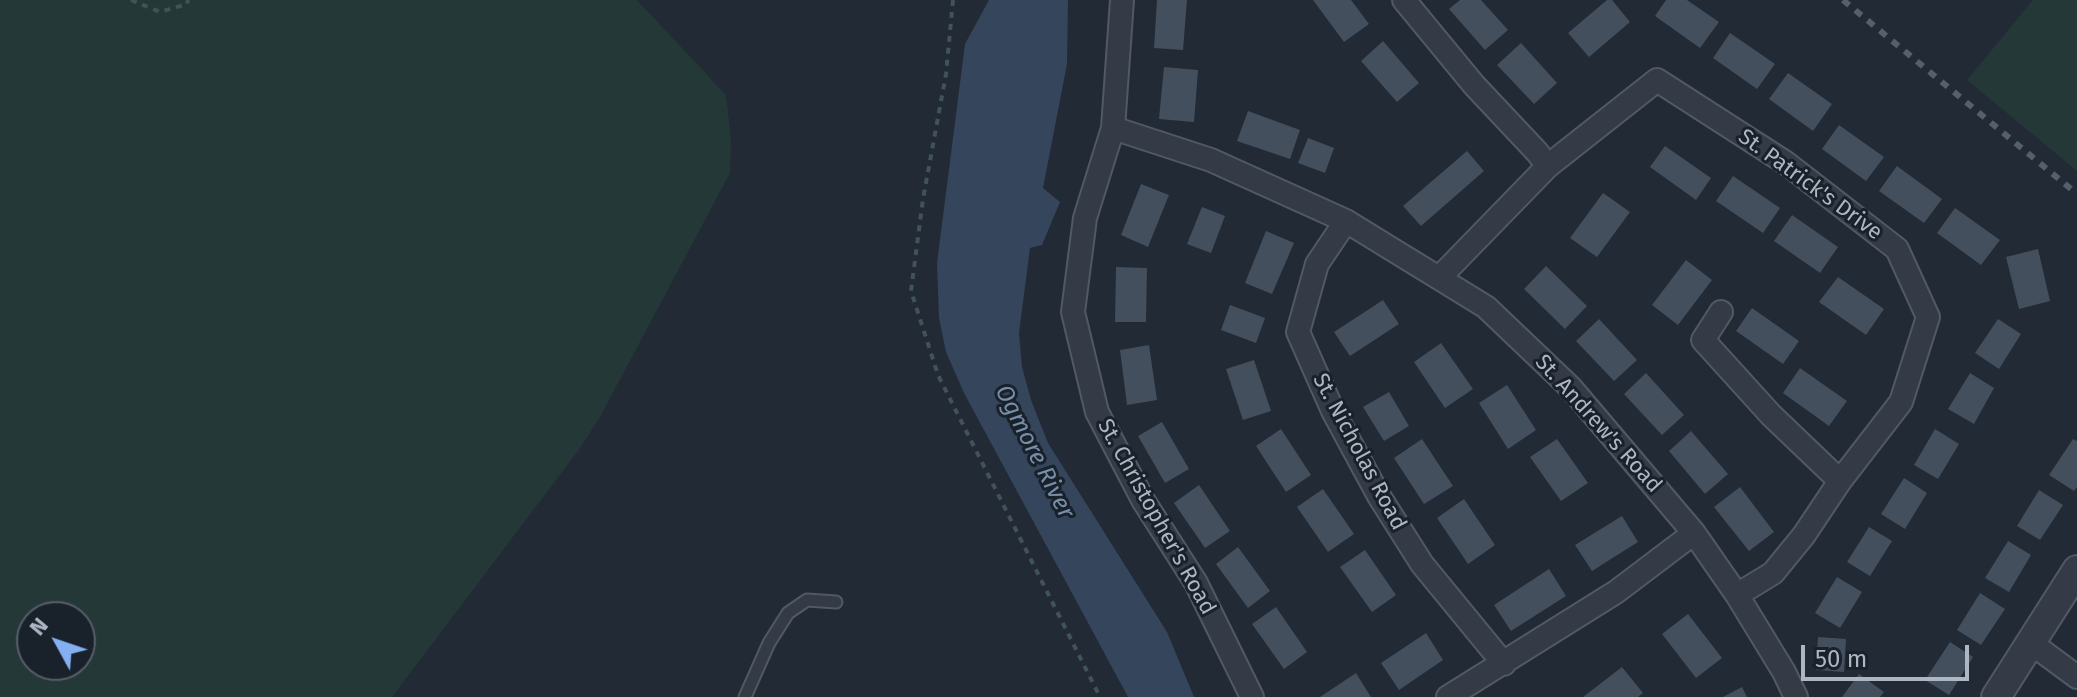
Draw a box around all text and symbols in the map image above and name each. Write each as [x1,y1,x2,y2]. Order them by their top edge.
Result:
street label: St. Patrick's Drive [1733,124,1887,246]
street label: St. Andrew's Road [1529,349,1667,499]
street label: St. Nicholas Road [1307,369,1411,535]
water label: Ogmore River [988,380,1080,524]
street label: St. Christopher's Road [1091,415,1221,619]
north arrow [16,601,96,681]
text: N [24,612,54,641]
scale bar [1805,629,1973,679]
text: 50 m [1815,645,1867,673]

